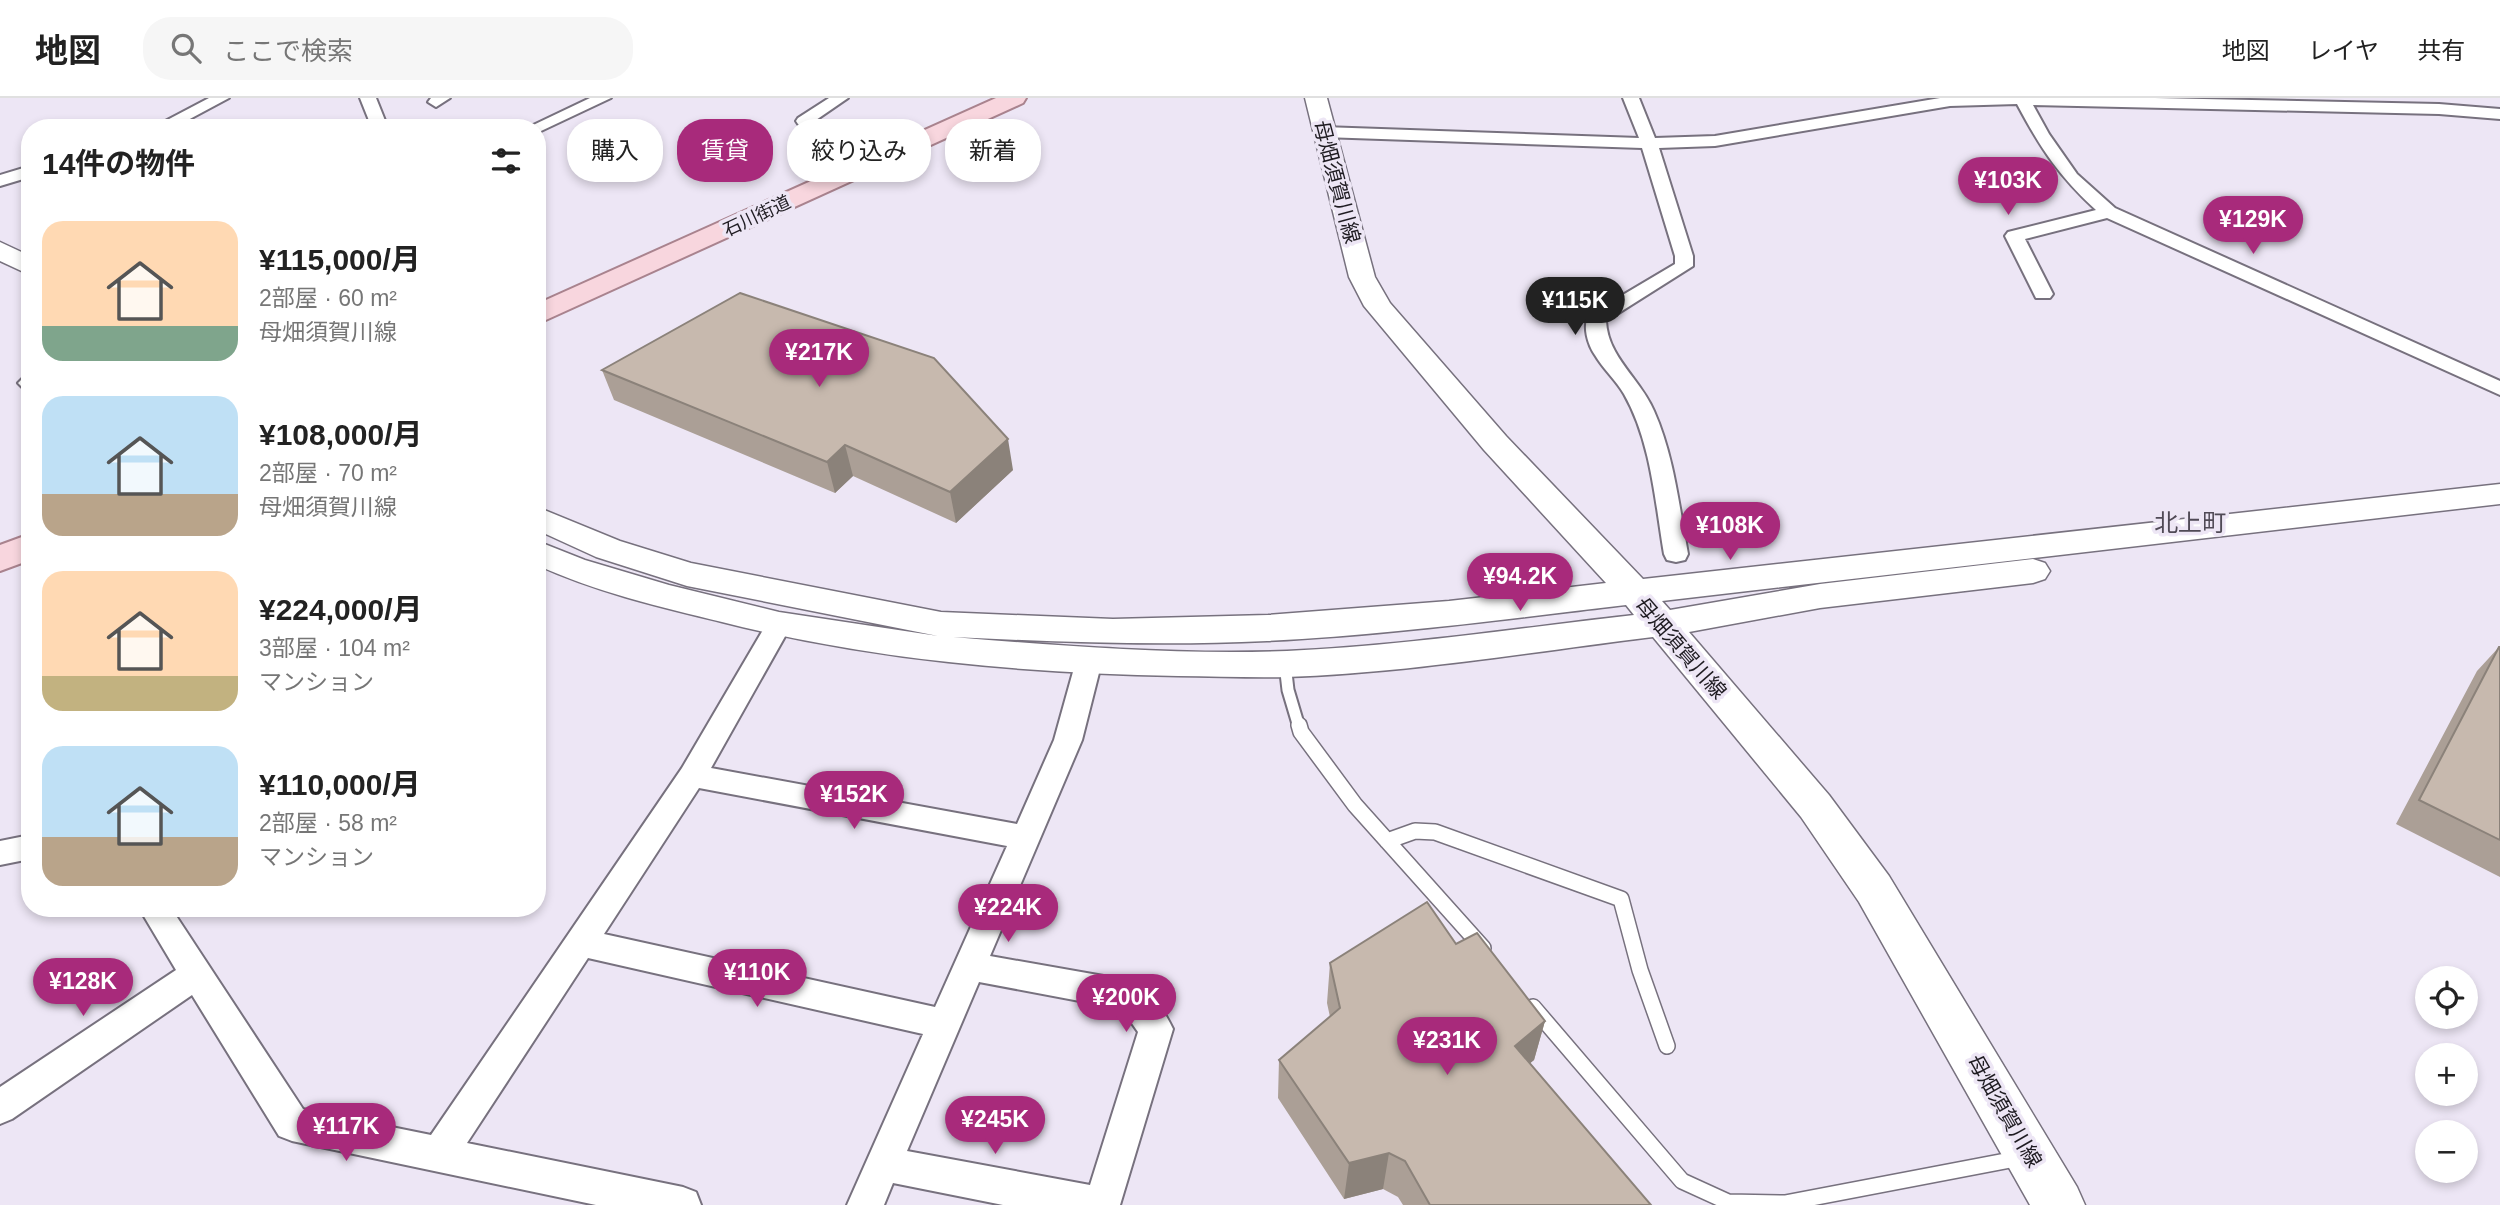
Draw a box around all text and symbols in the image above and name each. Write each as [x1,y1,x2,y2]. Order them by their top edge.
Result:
search box [143,17,633,80]
icon: search [167,29,205,67]
text: 地図 [35,32,101,69]
text: ここで検索 [223,36,353,66]
text: 地図 [2222,37,2270,64]
text: レイヤ [2308,37,2379,64]
text: 共有 [2417,37,2465,64]
street label: 母畑須賀川線 [1310,118,1364,246]
chip: 購入 [567,119,663,182]
chip: 賃貸 [677,119,773,182]
chip: 絞り込み [787,119,931,182]
chip: 新着 [945,119,1041,182]
icon: filters [487,142,525,180]
text: 14件の物件 [42,147,195,180]
pin: ¥103K [1959,158,2057,217]
text: ¥103K [1974,167,2042,193]
street label: 石川街道 [720,192,794,240]
pin: ¥129K [2204,197,2302,256]
text: ¥129K [2219,206,2287,232]
text: ¥115,000/月 [259,243,421,276]
icon: home [98,249,182,333]
pin: ¥115K [1526,278,1624,337]
text: 2部屋 · 60 m² [259,285,397,311]
text: ¥115K [1542,287,1608,313]
text: 母畑須賀川線 [259,319,397,345]
pin: ¥217K [770,330,868,389]
text: ¥217K [785,339,853,365]
text: ¥108,000/月 [259,418,422,451]
icon: home [98,424,182,508]
text: 2部屋 · 70 m² [259,460,397,486]
text: 母畑須賀川線 [259,494,397,520]
pin: ¥108K [1681,503,1779,562]
district label: 北上町 [2154,509,2226,536]
text: ¥108K [1696,512,1764,538]
pin: ¥94.2K [1463,554,1577,613]
text: ¥94.2K [1483,563,1557,589]
text: ¥224,000/月 [259,593,422,626]
street label: 母畑須賀川線 [1631,593,1731,703]
icon: home [98,599,182,683]
text: 3部屋 · 104 m² [259,635,410,661]
text: マンション [259,669,374,695]
text: ¥110,000/月 [259,768,421,801]
pin: ¥152K [805,772,903,831]
icon: home [98,774,182,858]
text: ¥152K [820,781,888,807]
text: 2部屋 · 58 m² [259,810,397,836]
text: マンション [259,844,374,870]
pin: ¥224K [959,884,1057,944]
text: ¥224K [974,894,1042,920]
pin: ¥110K [708,950,806,1009]
pin: ¥128K [34,958,132,1018]
text: ¥110K [724,959,790,985]
map controls [2415,966,2478,1183]
button: locate [2415,966,2478,1029]
text: ¥128K [49,968,117,994]
pin: ¥200K [1077,974,1175,1034]
text: ¥200K [1092,984,1160,1010]
pin: ¥231K [1398,1018,1496,1077]
text: ¥231K [1413,1027,1481,1053]
button: + [2415,1043,2478,1106]
street label: 母畑須賀川線 [1964,1051,2046,1171]
pin: ¥245K [946,1096,1044,1156]
pin: ¥117K [297,1104,395,1163]
text: ¥245K [961,1106,1029,1132]
text: ¥117K [313,1113,379,1139]
button: − [2415,1120,2478,1183]

